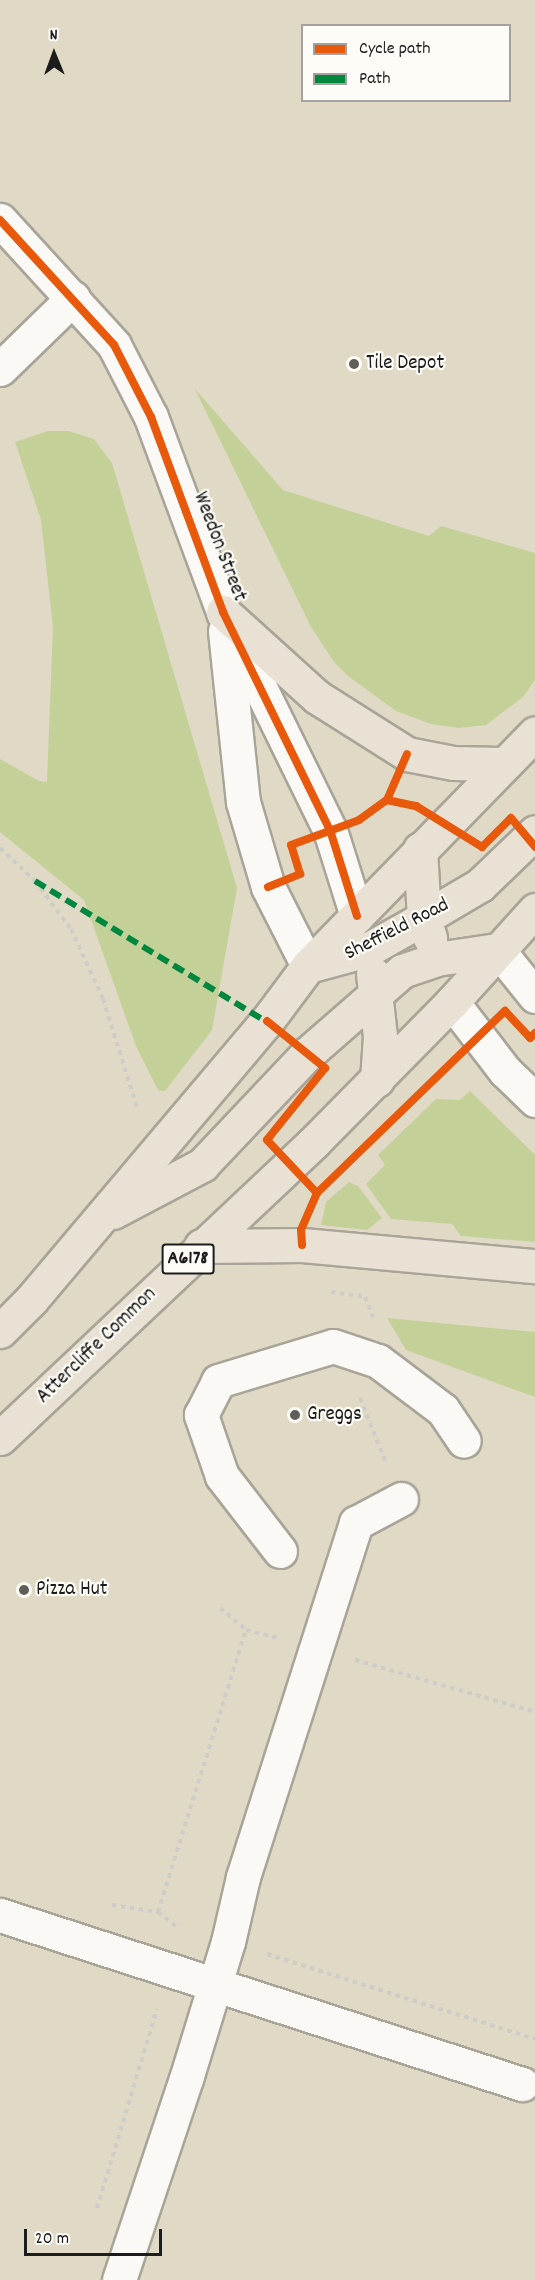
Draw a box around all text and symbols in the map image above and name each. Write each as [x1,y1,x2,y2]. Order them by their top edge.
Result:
north arrow [24,24,84,84]
text: N [50,24,58,47]
legend [301,24,511,102]
text: Cycle path [359,37,430,62]
text: Path [359,67,391,92]
place label: Tile Depot [366,351,444,377]
marker: Tile Depot [347,357,361,371]
street label: Weedon Street [187,489,251,605]
street label: Sheffield Road [341,893,453,967]
road number: A6178 [161,1242,215,1276]
street label: Attercliffe Common [32,1282,162,1410]
place label: Greggs [307,1402,362,1428]
marker: Greggs [288,1408,302,1422]
place label: Pizza Hut [36,1577,108,1603]
marker: Pizza Hut [17,1583,31,1597]
scale bar [27,2217,165,2255]
text: 20 m [35,2227,69,2252]

